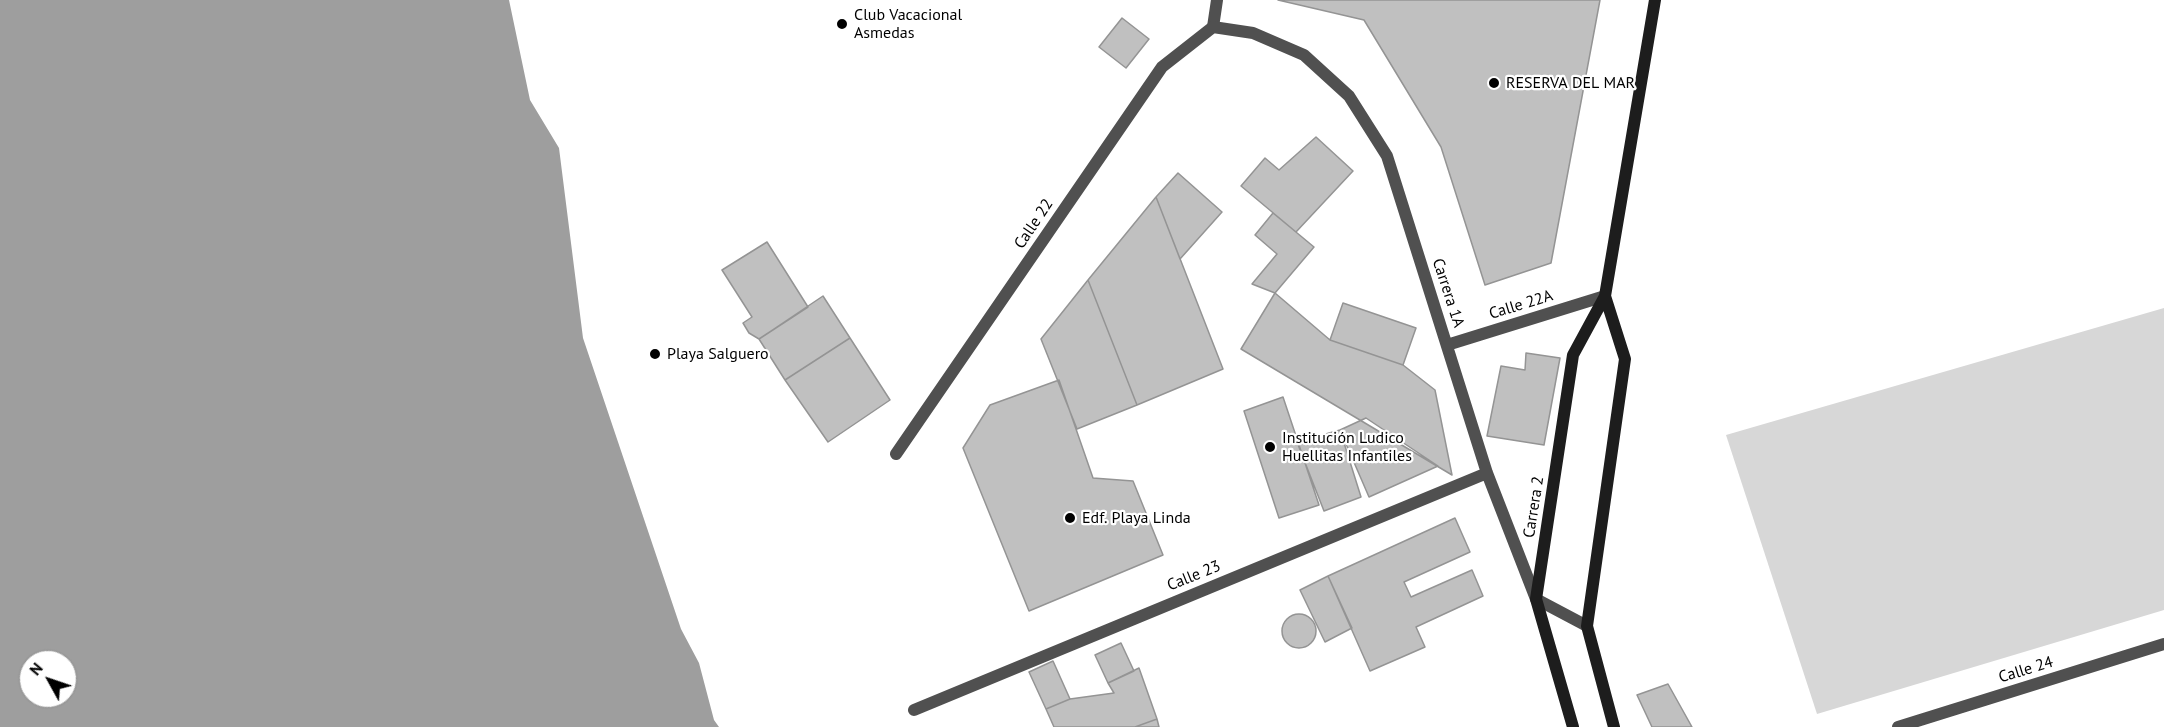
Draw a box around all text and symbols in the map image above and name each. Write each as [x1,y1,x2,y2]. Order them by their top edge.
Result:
place label: Club Vacacional Asmedas [854,5,962,43]
marker: Club Vacacional Asmedas [835,17,849,31]
place label: RESERVA DEL MAR [1506,73,1635,93]
marker: RESERVA DEL MAR [1487,76,1501,90]
street label: Calle 22 [1010,195,1058,253]
street label: Carrera 1A [1428,256,1468,330]
street label: Calle 22A [1487,286,1555,324]
place label: Playa Salguero [667,344,769,364]
marker: Playa Salguero [648,347,662,361]
place label: Institución Ludico Huellitas Infantiles [1282,428,1412,466]
marker: Institución Ludico Huellitas Infantiles [1263,440,1277,454]
street label: Carrera 2 [1520,475,1548,539]
place label: Edf. Playa Linda [1082,508,1191,528]
marker: Edf. Playa Linda [1063,511,1077,525]
street label: Calle 23 [1164,557,1224,595]
north arrow [18,649,78,709]
street label: Calle 24 [1996,653,2056,687]
text: N [25,658,47,679]

